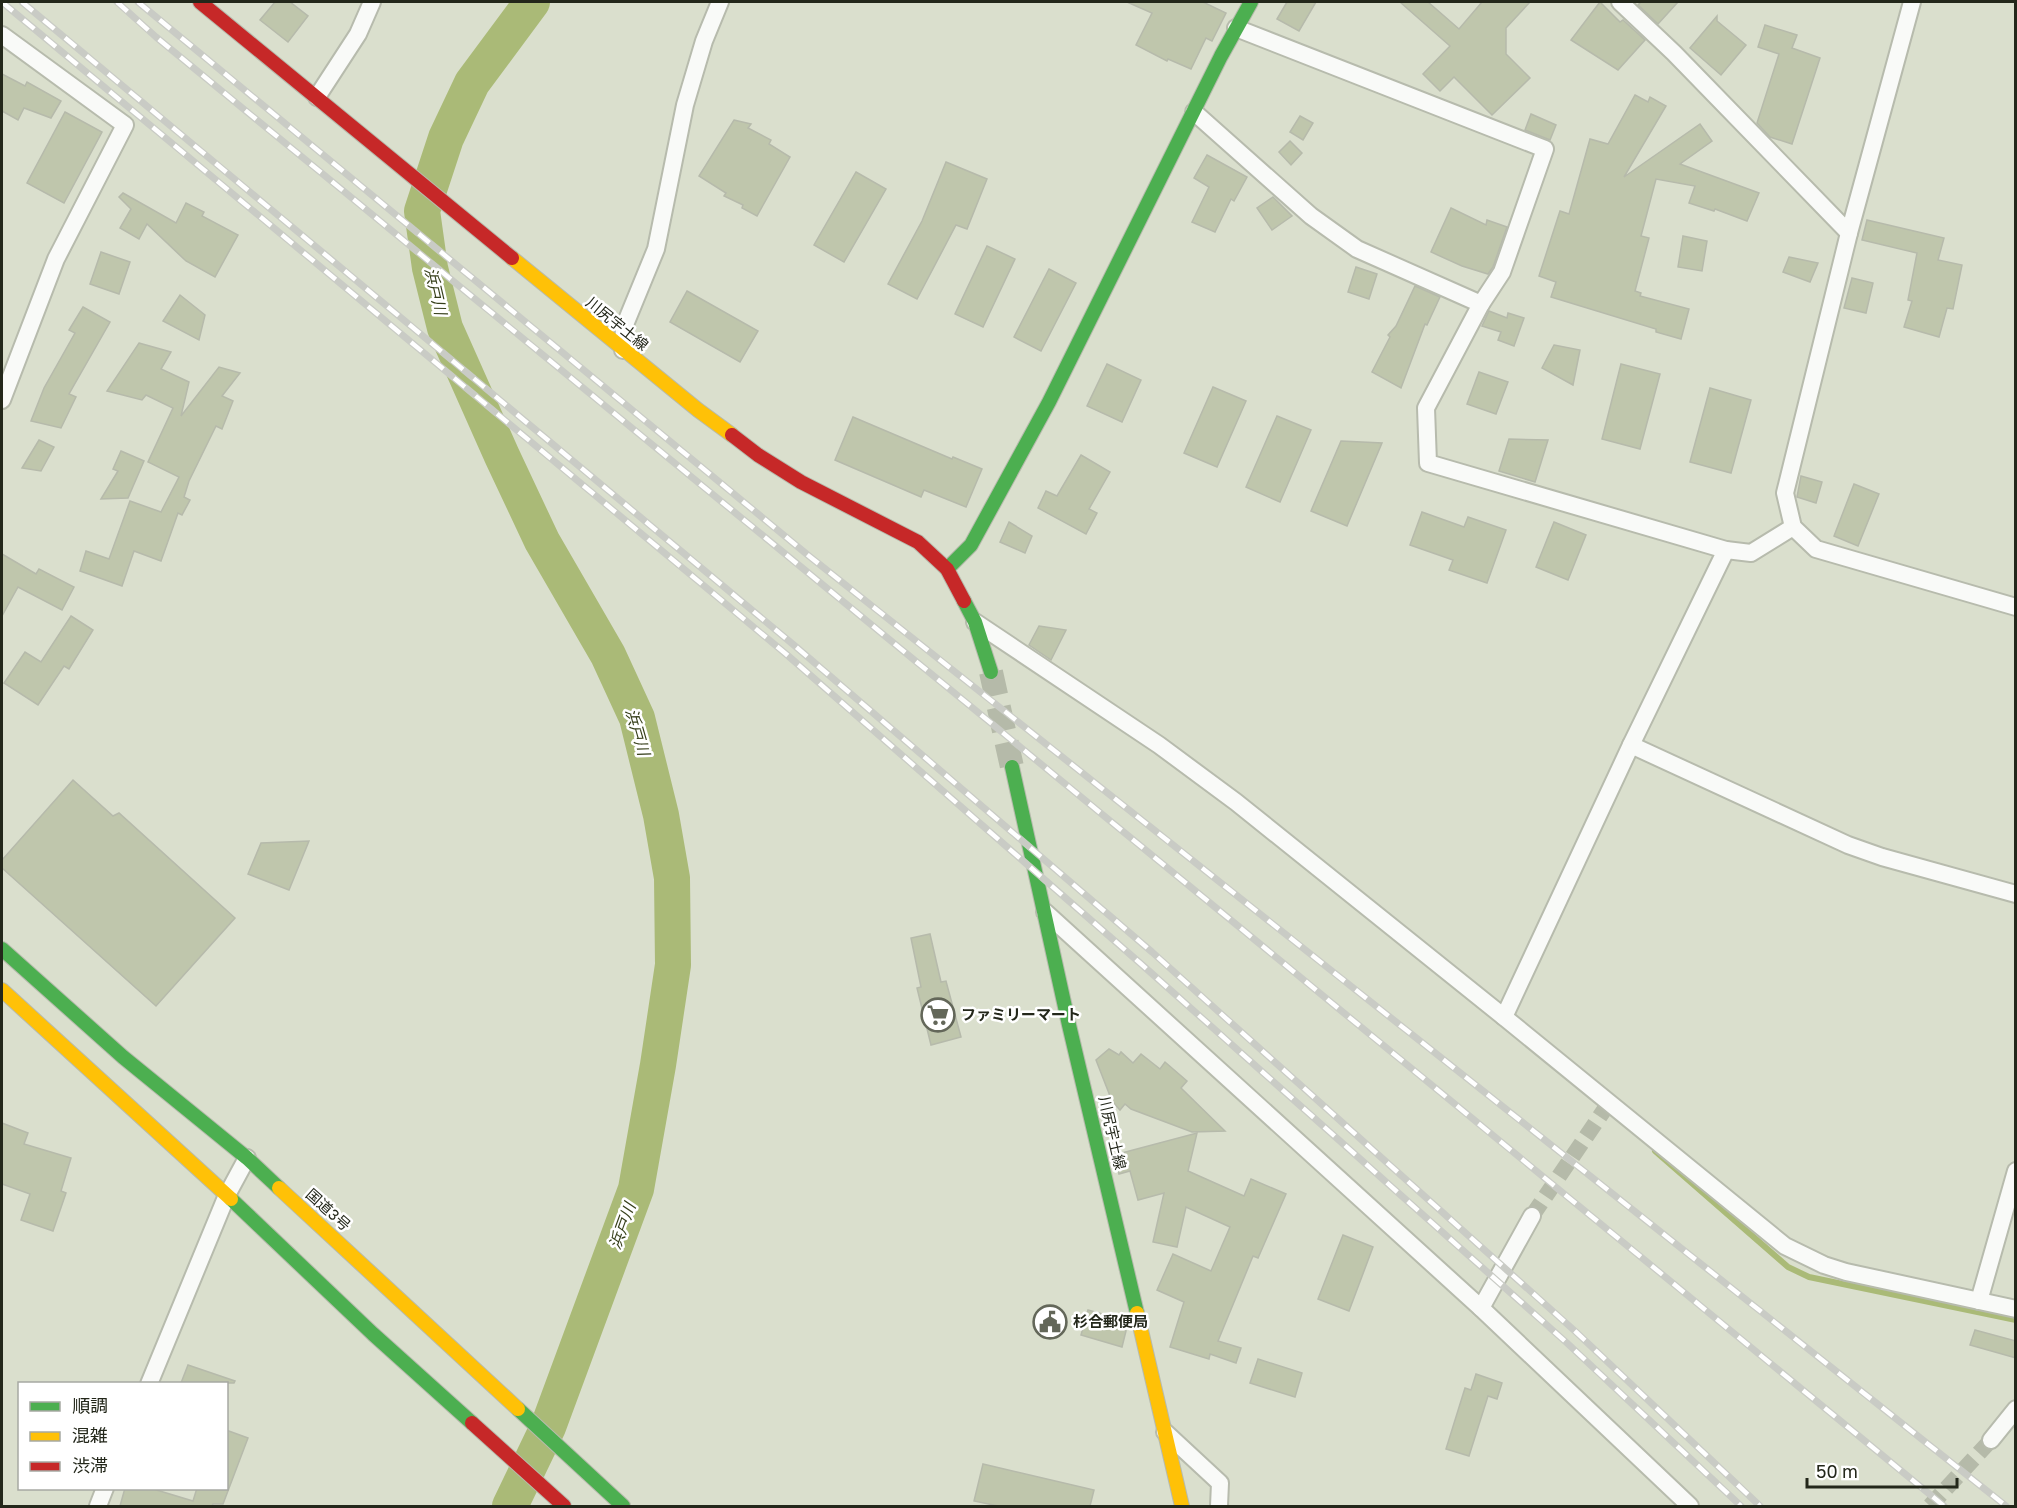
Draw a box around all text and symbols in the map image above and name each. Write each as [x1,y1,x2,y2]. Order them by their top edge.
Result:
water label: 浜戸川 [421,265,452,319]
street label: 川尻宇土線 [583,293,652,354]
water label: 浜戸川 [622,706,655,760]
supermarket icon: ファミリーマート [920,997,956,1033]
place label: ファミリーマート [961,1005,1081,1023]
street label: 川尻宇土線 [1096,1094,1130,1171]
street label: 国道3号 [303,1185,355,1234]
water label: 浜戸川 [604,1198,640,1252]
public building icon: 杉合郵便局 [1032,1304,1068,1340]
place label: 杉合郵便局 [1073,1312,1148,1330]
legend [18,1382,228,1490]
text: 順調 [72,1394,108,1416]
text: 混雑 [72,1424,108,1446]
scale bar [1807,1451,1957,1489]
text: 渋滞 [72,1454,108,1476]
text: 50 m [1816,1460,1858,1482]

